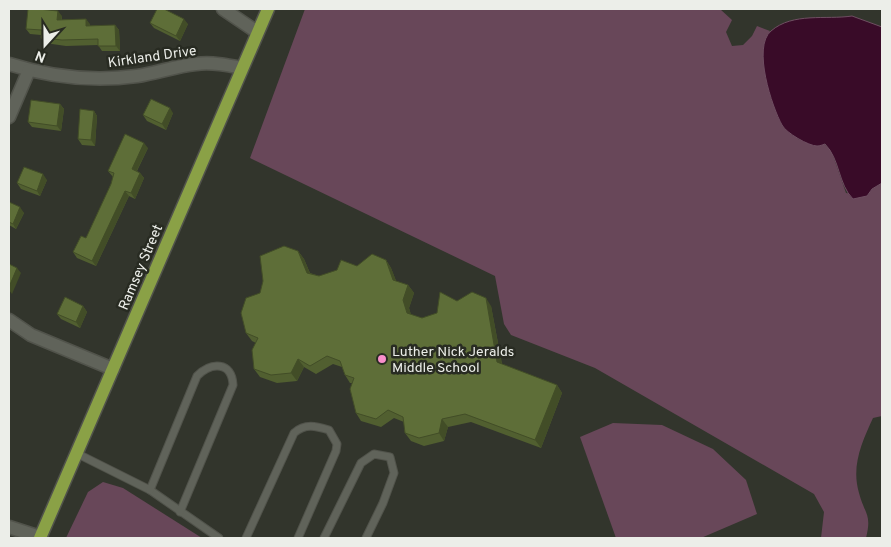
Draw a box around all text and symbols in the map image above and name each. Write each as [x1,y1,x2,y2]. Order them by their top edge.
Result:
north arrow [20,20,70,70]
street label: Kirkland Drive [107,43,198,72]
text: N [33,46,49,65]
street label: Ramsey Street [116,222,167,313]
place label: Luther Nick Jeralds Middle School [392,344,514,377]
marker: Luther Nick Jeralds Middle School [376,353,388,365]

